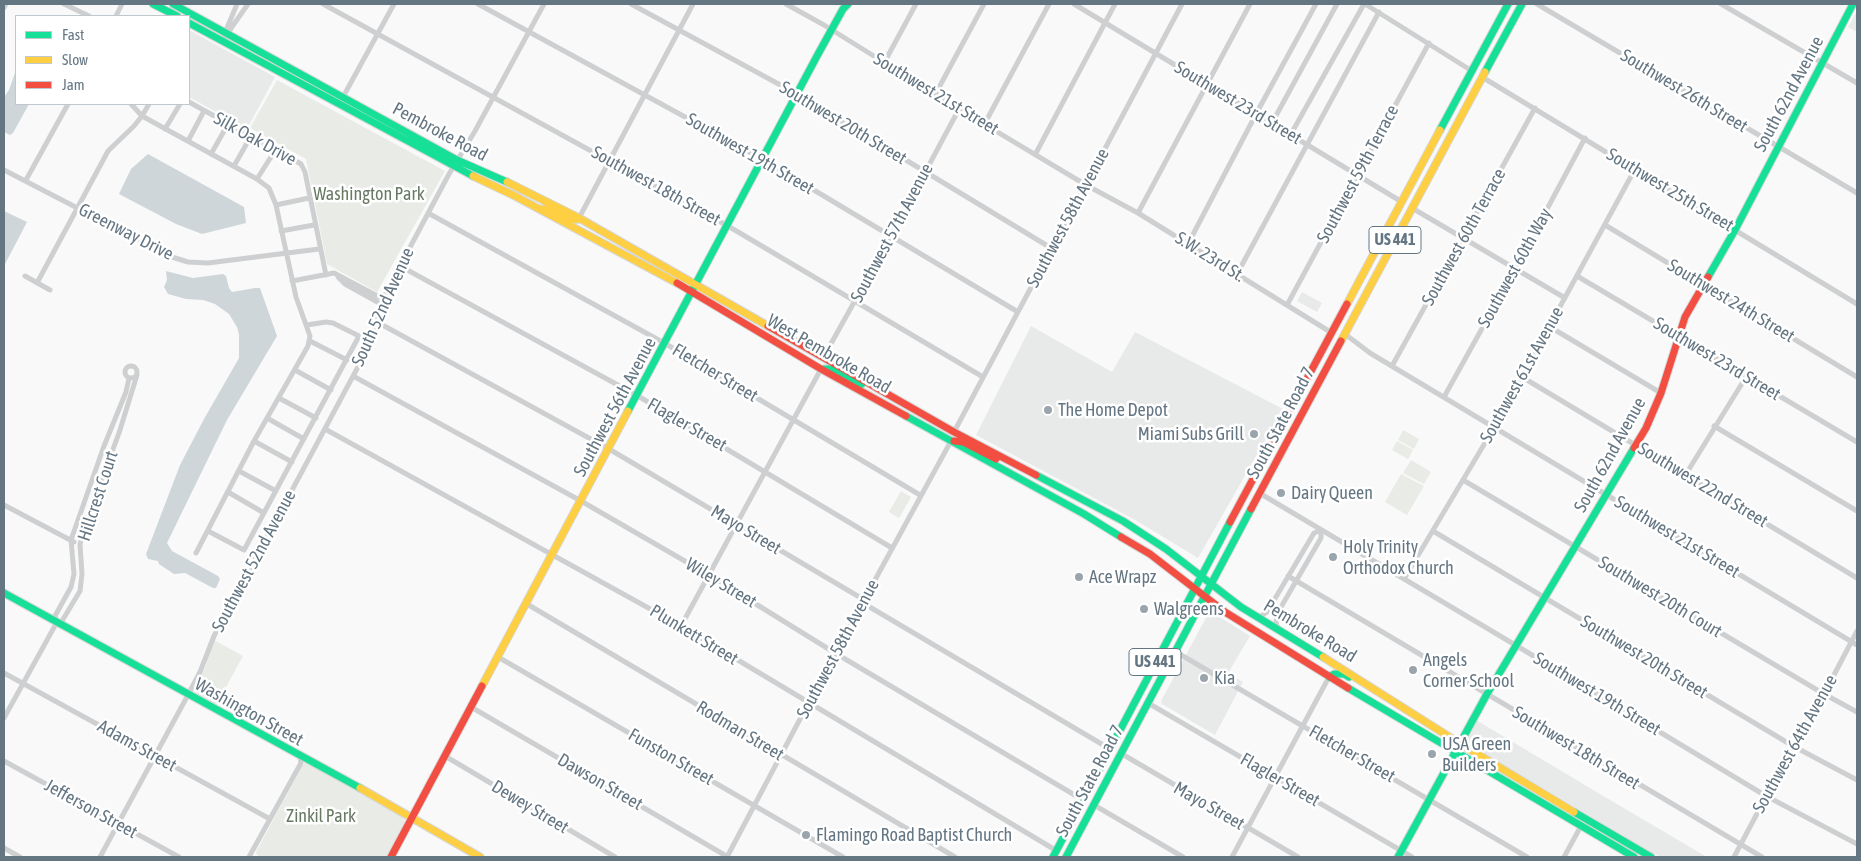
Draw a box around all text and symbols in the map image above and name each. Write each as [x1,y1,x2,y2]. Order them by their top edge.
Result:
legend [15,15,190,105]
text: Fast [62,26,84,43]
street label: South 62nd Avenue [1750,33,1828,155]
street label: Southwest 26th Street [1617,45,1751,137]
street label: Southwest 21st Street [870,48,1002,140]
text: Slow [62,51,88,68]
street label: Southwest 23rd Street [1171,57,1305,149]
text: Jam [62,76,85,93]
street label: Southwest 20th Street [776,77,910,169]
street label: Pembroke Road [389,98,491,166]
street label: Southwest 59th Terrace [1313,101,1403,247]
street label: Silk Oak Drive [210,107,300,171]
street label: Southwest 19th Street [682,109,818,199]
street label: Southwest 18th Street [588,142,724,230]
street label: Southwest 25th Street [1603,144,1737,236]
street label: Southwest 58th Avenue [1022,145,1114,291]
street label: Southwest 57th Avenue [846,160,938,306]
street label: Southwest 60th Terrace [1417,165,1511,309]
park label: Washington Park [313,183,425,205]
street label: Greenway Drive [75,199,177,265]
street label: Southwest 60th Way [1473,205,1557,331]
road number: US 441 [1369,226,1421,254]
street label: S.W. 23rd St. [1171,227,1249,287]
street label: South 52nd Avenue [347,244,419,370]
street label: Southwest 24th Street [1664,255,1798,347]
street label: Southwest 61st Avenue [1476,303,1568,447]
street label: West Pembroke Road [763,310,895,398]
street label: Southwest 23rd Street [1650,313,1784,405]
street label: Southwest 56th Avenue [569,334,661,480]
street label: Fletcher Street [668,339,762,407]
street label: South State Road 7 [1243,364,1319,482]
street label: Flagler Street [643,394,731,456]
street label: South 62nd Avenue [1570,394,1650,516]
place label: The Home Depot [1058,399,1168,421]
marker: The Home Depot [1042,404,1054,416]
place label: Miami Subs Grill [1138,423,1244,445]
marker: Miami Subs Grill [1248,428,1260,440]
street label: Southwest 22nd Street [1634,438,1772,532]
street label: Hillcrest Court [73,448,123,544]
place label: Dairy Queen [1291,482,1373,504]
street label: Southwest 52nd Avenue [207,486,301,636]
marker: Dairy Queen [1275,487,1287,499]
street label: Southwest 21st Street [1611,491,1743,583]
street label: Mayo Street [707,501,785,559]
place label: Holy Trinity Orthodox Church [1343,536,1454,578]
marker: Holy Trinity Orthodox Church [1327,551,1339,563]
street label: Southwest 20th Court [1594,552,1726,642]
street label: Wiley Street [682,553,760,613]
place label: Ace Wrapz [1089,566,1156,588]
marker: Ace Wrapz [1073,571,1085,583]
street label: Southwest 58th Avenue [792,576,884,722]
street label: Pembroke Road [1260,595,1360,667]
place label: Walgreens [1154,598,1224,620]
street label: Plunkett Street [646,600,742,670]
marker: Walgreens [1138,603,1150,615]
street label: Southwest 20th Street [1577,611,1711,703]
street label: Southwest 19th Street [1530,648,1664,740]
road number: US 441 [1129,649,1181,676]
place label: Angels Corner School [1423,649,1514,692]
marker: Angels Corner School [1407,664,1419,676]
place label: Kia [1214,667,1235,689]
street label: Southwest 64th Avenue [1748,671,1842,817]
marker: Kia [1198,672,1210,684]
street label: Washington Street [191,673,307,751]
street label: Rodman Street [692,697,788,765]
street label: Southwest 18th Street [1509,702,1643,794]
street label: Adams Street [94,715,180,777]
street label: Fletcher Street [1305,721,1399,787]
street label: South State Road 7 [1052,722,1128,840]
street label: Funston Street [624,724,718,790]
place label: USA Green Builders [1442,733,1511,776]
marker: USA Green Builders [1426,748,1438,760]
street label: Dawson Street [554,749,646,815]
street label: Flagler Street [1236,749,1324,811]
street label: Jefferson Street [41,775,141,843]
street label: Dewey Street [488,776,572,838]
street label: Mayo Street [1170,777,1248,835]
park label: Zinkil Park [286,805,356,827]
place label: Flamingo Road Baptist Church [816,824,1012,846]
marker: Flamingo Road Baptist Church [800,829,812,841]

